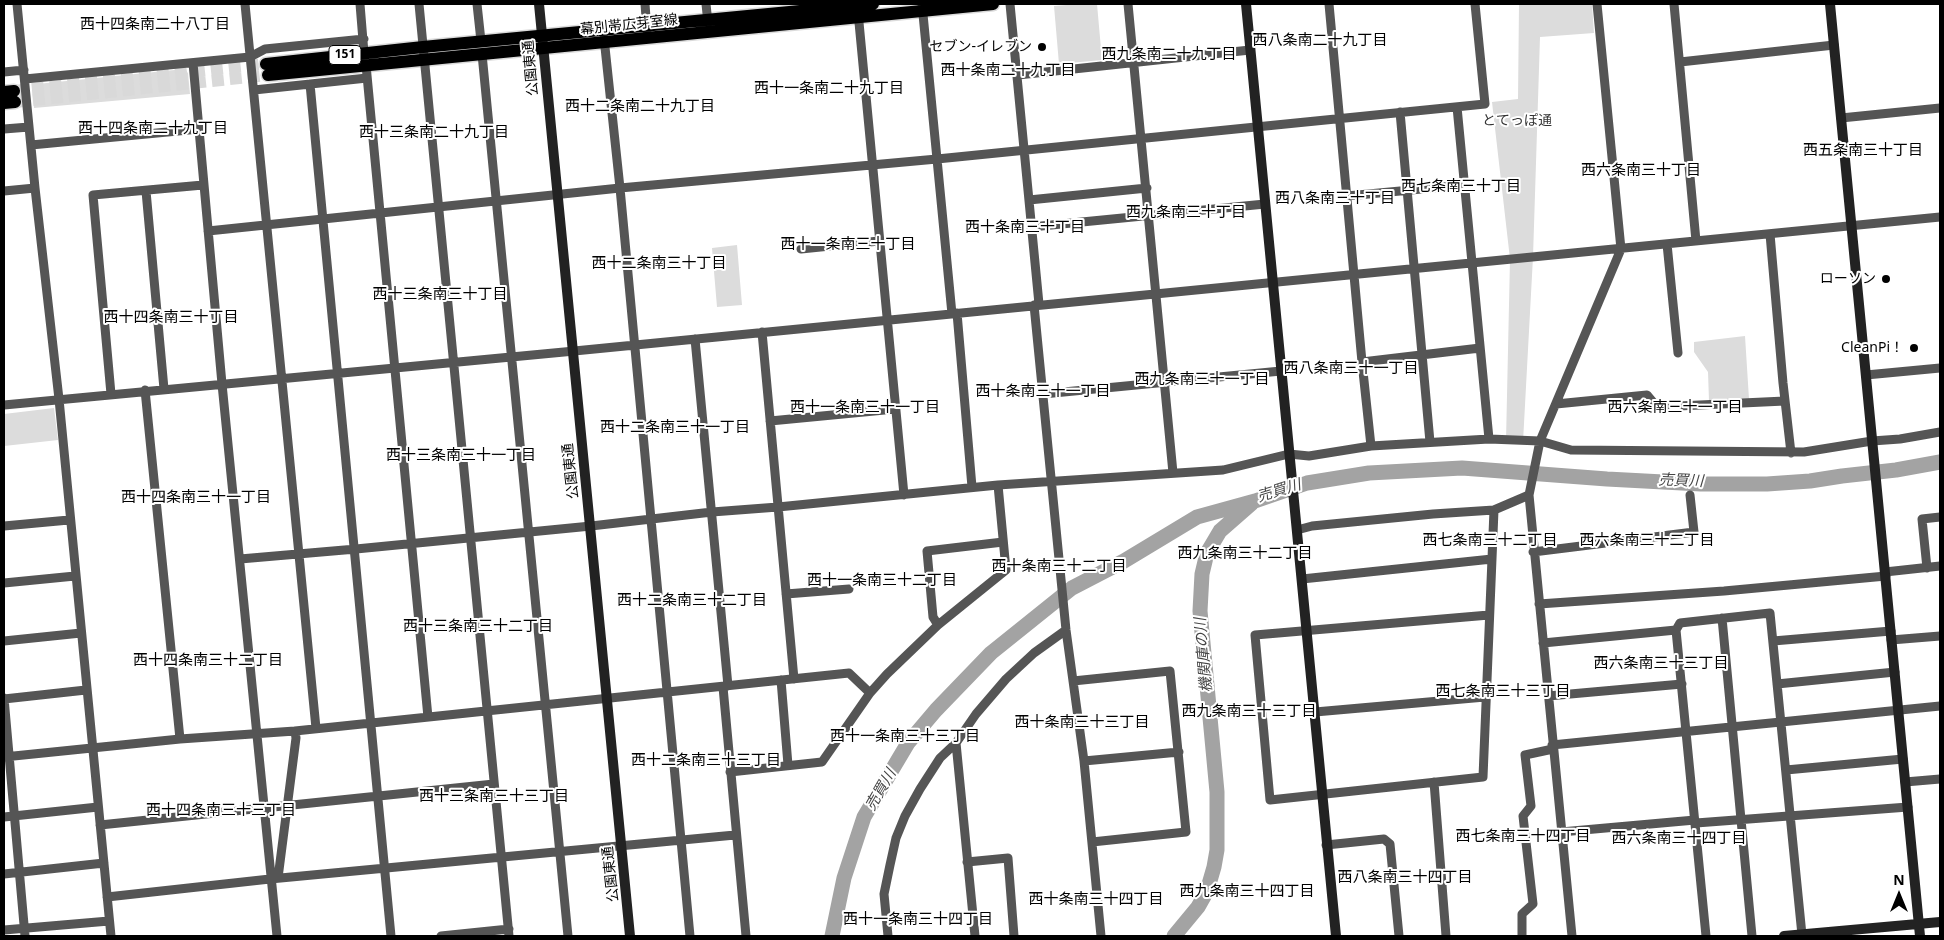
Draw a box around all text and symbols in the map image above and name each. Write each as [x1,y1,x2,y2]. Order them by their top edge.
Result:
street label: 幕別帯広芽室線 [579,12,679,38]
district label: 西十四条南二十八丁目 [80,16,230,34]
district label: 西八条南二十九丁目 [1253,32,1387,50]
street label: 公園東通 [520,39,542,97]
place label: セブン-イレブン [929,39,1032,55]
marker: セブン-イレブン [1036,41,1048,53]
road number: 151 [329,46,361,64]
district label: 西九条南二十九丁目 [1102,46,1236,64]
district label: 西十条南二十九丁目 [941,62,1075,80]
district label: 西十一条南二十九丁目 [754,80,904,98]
district label: 西十二条南二十九丁目 [565,98,715,116]
park label: とてっぽ通 [1482,113,1552,129]
district label: 西十四条南二十九丁目 [78,120,228,138]
district label: 西十三条南二十九丁目 [359,124,509,142]
district label: 西五条南三十丁目 [1803,142,1923,160]
district label: 西六条南三十丁目 [1581,162,1701,180]
district label: 西七条南三十丁目 [1401,178,1521,196]
district label: 西八条南三十丁目 [1275,190,1395,208]
district label: 西九条南三十丁目 [1126,204,1246,222]
district label: 西十条南三十丁目 [965,219,1085,237]
district label: 西十一条南三十丁目 [781,236,915,254]
district label: 西十二条南三十丁目 [592,255,726,273]
place label: ローソン [1820,271,1876,287]
marker: ローソン [1880,273,1892,285]
district label: 西十三条南三十丁目 [373,286,507,304]
district label: 西十四条南三十丁目 [104,309,238,327]
place label: CleanPi！ [1841,340,1904,356]
marker: CleanPi！ [1908,342,1920,354]
district label: 西八条南三十一丁目 [1284,360,1418,378]
district label: 西九条南三十一丁目 [1135,371,1269,389]
district label: 西十条南三十一丁目 [976,383,1110,401]
district label: 西十一条南三十一丁目 [790,399,940,417]
district label: 西六条南三十一丁目 [1608,399,1742,417]
district label: 西十二条南三十一丁目 [600,419,750,437]
street label: 公園東通 [560,442,582,500]
district label: 西十三条南三十一丁目 [386,447,536,465]
water label: 売買川 [1658,471,1704,491]
water label: 売買川 [1255,476,1303,506]
district label: 西十四条南三十一丁目 [121,489,271,507]
district label: 西七条南三十二丁目 [1423,532,1557,550]
district label: 西六条南三十二丁目 [1580,532,1714,550]
district label: 西九条南三十二丁目 [1178,545,1312,563]
district label: 西十条南三十二丁目 [992,558,1126,576]
district label: 西十一条南三十二丁目 [807,572,957,590]
district label: 西十二条南三十二丁目 [617,592,767,610]
water label: 機関庫の川 [1192,617,1216,693]
district label: 西十三条南三十二丁目 [403,618,553,636]
district label: 西十四条南三十二丁目 [133,652,283,670]
district label: 西六条南三十三丁目 [1594,655,1728,673]
district label: 西七条南三十三丁目 [1436,683,1570,701]
district label: 西九条南三十三丁目 [1182,703,1316,721]
district label: 西十条南三十三丁目 [1015,714,1149,732]
district label: 西十一条南三十三丁目 [830,728,980,746]
district label: 西十二条南三十三丁目 [631,752,781,770]
water label: 売買川 [862,766,900,814]
district label: 西十三条南三十三丁目 [419,788,569,806]
district label: 西十四条南三十三丁目 [146,802,296,820]
district label: 西七条南三十四丁目 [1456,828,1590,846]
district label: 西六条南三十四丁目 [1612,830,1746,848]
street label: 公園東通 [600,845,622,903]
district label: 西八条南三十四丁目 [1338,869,1472,887]
north arrow [1874,870,1924,920]
text: N [1893,870,1905,889]
district label: 西九条南三十四丁目 [1180,883,1314,901]
district label: 西十条南三十四丁目 [1029,891,1163,909]
district label: 西十一条南三十四丁目 [843,911,993,929]

